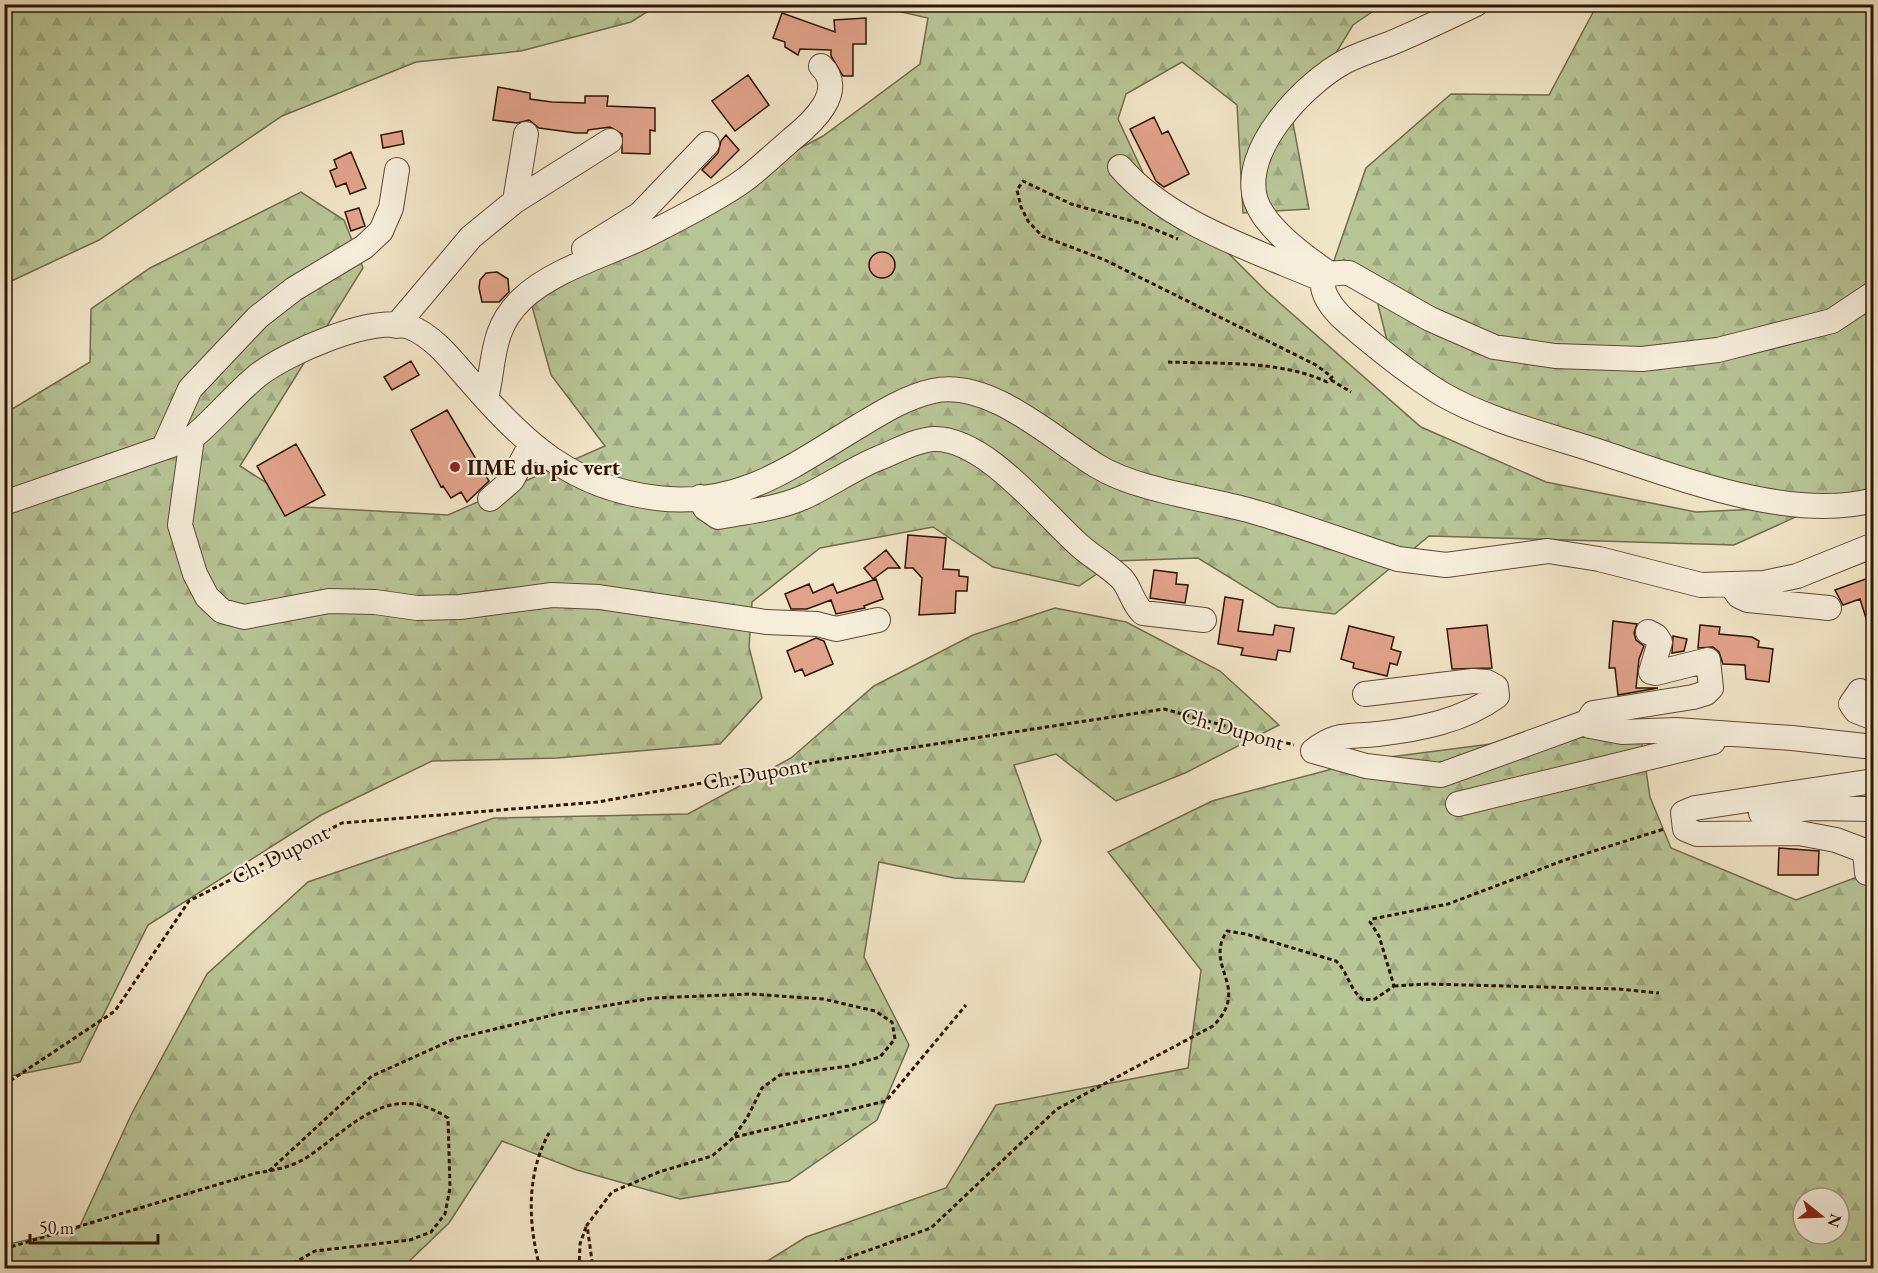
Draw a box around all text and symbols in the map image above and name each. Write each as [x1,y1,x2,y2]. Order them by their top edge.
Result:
place label: IIME du pic vert [467,453,621,482]
marker: IIME du pic vert [448,460,462,474]
street label: Ch. Dupont [1178,700,1288,757]
street label: Ch. Dupont [701,750,810,797]
street label: Ch. Dupont [227,818,334,891]
north arrow [1791,1186,1851,1246]
scale bar [30,1207,158,1245]
text: N [1823,1211,1847,1230]
text: 50 m [39,1216,74,1239]

